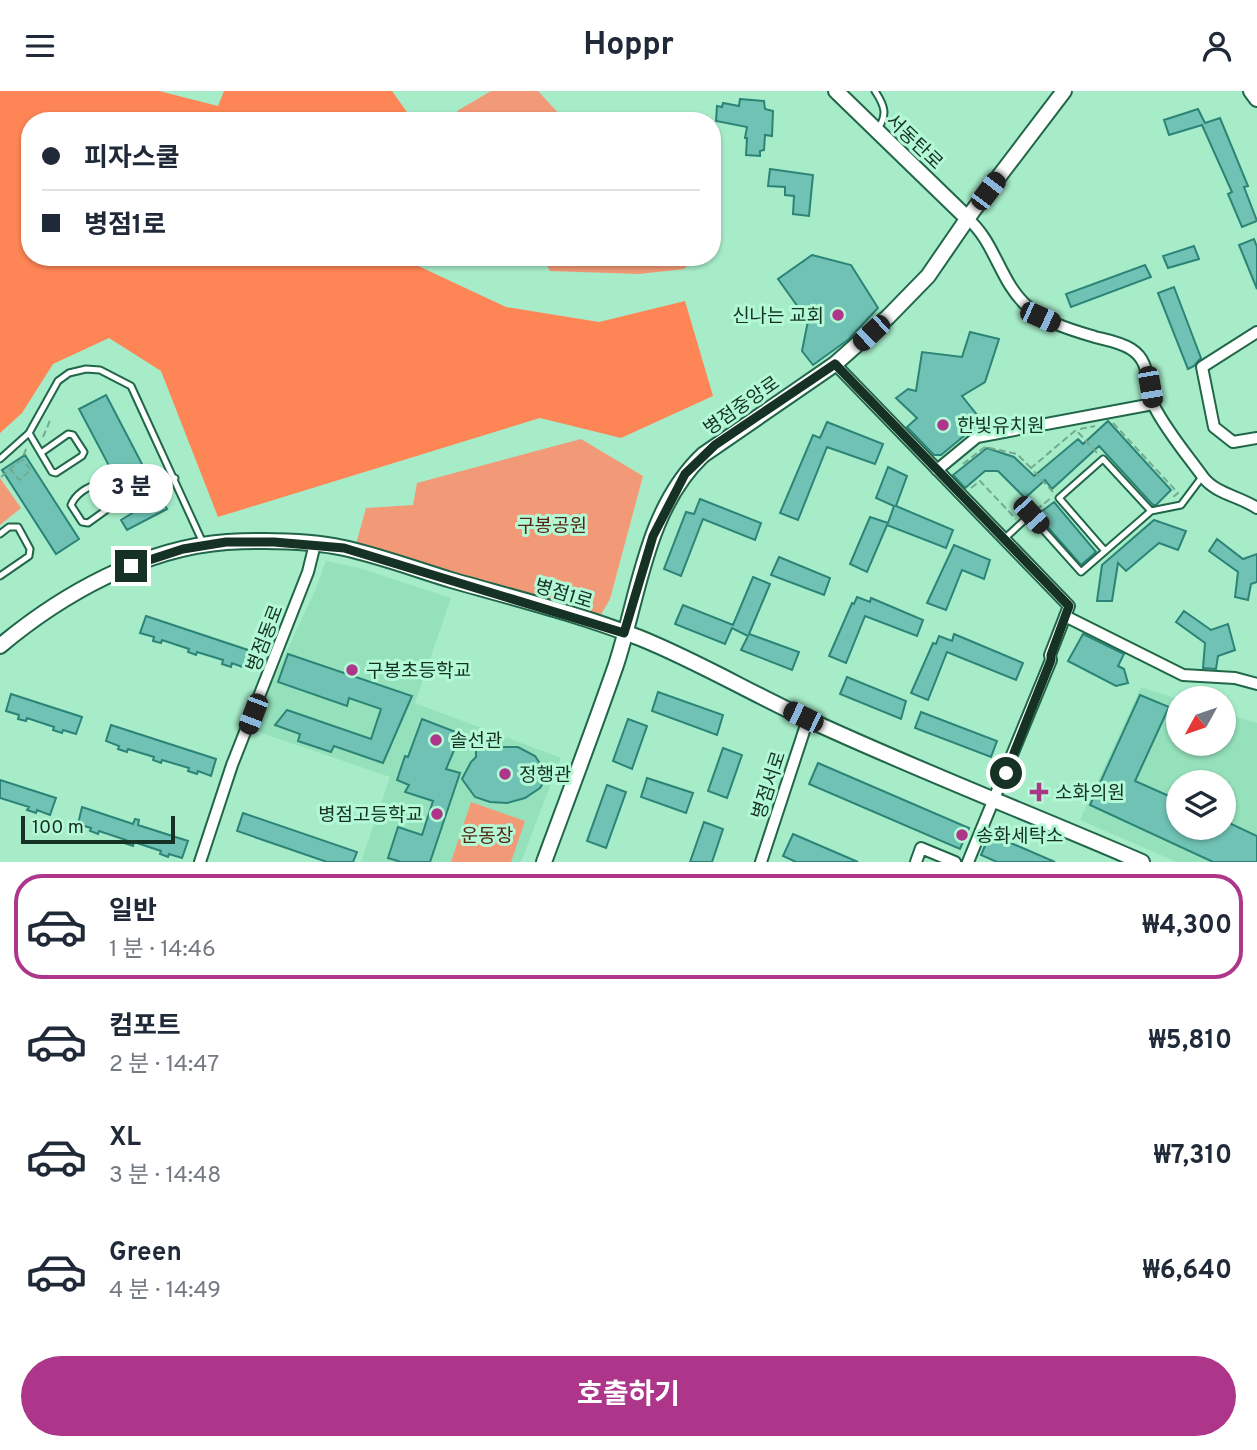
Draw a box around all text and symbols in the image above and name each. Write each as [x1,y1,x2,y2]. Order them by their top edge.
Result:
text: Hoppr [583,26,674,66]
icon: menu [21,27,59,65]
icon: person [1198,27,1236,65]
street label: 서동탄로 [880,110,947,175]
text: 피자스쿨 [84,143,180,176]
car [967,168,1010,214]
text: 병점1로 [84,210,166,243]
car [1017,299,1064,335]
place label: 신나는 교회 [732,305,824,329]
marker: 신나는 교회 [830,307,846,323]
car [849,311,894,355]
car [1137,364,1164,410]
street label: 병점중앙로 [699,372,785,442]
place label: 한빛유치원 [957,415,1044,439]
marker: 한빛유치원 [935,417,951,433]
callout: 3 분 [89,465,173,513]
text: 3 분 [111,474,151,503]
car [1010,492,1053,538]
park label: 구봉공원 [517,515,587,539]
route end [115,550,147,582]
street label: 병점1로 [531,575,595,615]
street label: 병점동로 [242,602,290,676]
place label: 구봉초등학교 [366,660,471,684]
marker: 구봉초등학교 [344,662,360,678]
north arrow [1166,686,1236,756]
map controls [1166,686,1236,840]
car [236,691,271,737]
car [780,698,827,736]
place label: 솔선관 [450,730,502,754]
marker: 솔선관 [428,732,444,748]
street label: 병점서로 [748,749,792,823]
route start [990,757,1022,789]
place label: 정행관 [519,764,571,788]
marker: 정행관 [497,766,513,782]
button: layers [1166,770,1236,840]
marker: 소화의원 [1029,782,1049,802]
place label: 소화의원 [1055,782,1125,806]
place label: 병점고등학교 [318,804,423,828]
marker: 병점고등학교 [429,806,445,822]
scale bar [21,813,175,845]
text: 100 m [32,816,84,840]
park label: 운동장 [461,825,513,849]
place label: 송화세탁소 [976,825,1063,849]
marker: 송화세탁소 [954,827,970,843]
icon: car [25,895,88,958]
text: 일반 [109,896,157,929]
text: ₩4,300 [1142,910,1232,943]
text: 1 분 · 14:46 [109,936,216,965]
icon: car [25,1010,88,1073]
text: 컴포트 [109,1011,181,1044]
text: ₩5,810 [1149,1025,1232,1058]
text: 2 분 · 14:47 [109,1051,219,1080]
text: XL [109,1122,141,1155]
icon: car [25,1125,88,1188]
text: ₩7,310 [1154,1140,1232,1173]
text: 3 분 · 14:48 [109,1162,221,1191]
text: Green [109,1237,182,1270]
icon: car [25,1240,88,1303]
text: ₩6,640 [1143,1255,1232,1288]
text: 4 분 · 14:49 [109,1277,221,1306]
button: 호출하기 [21,1356,1236,1436]

